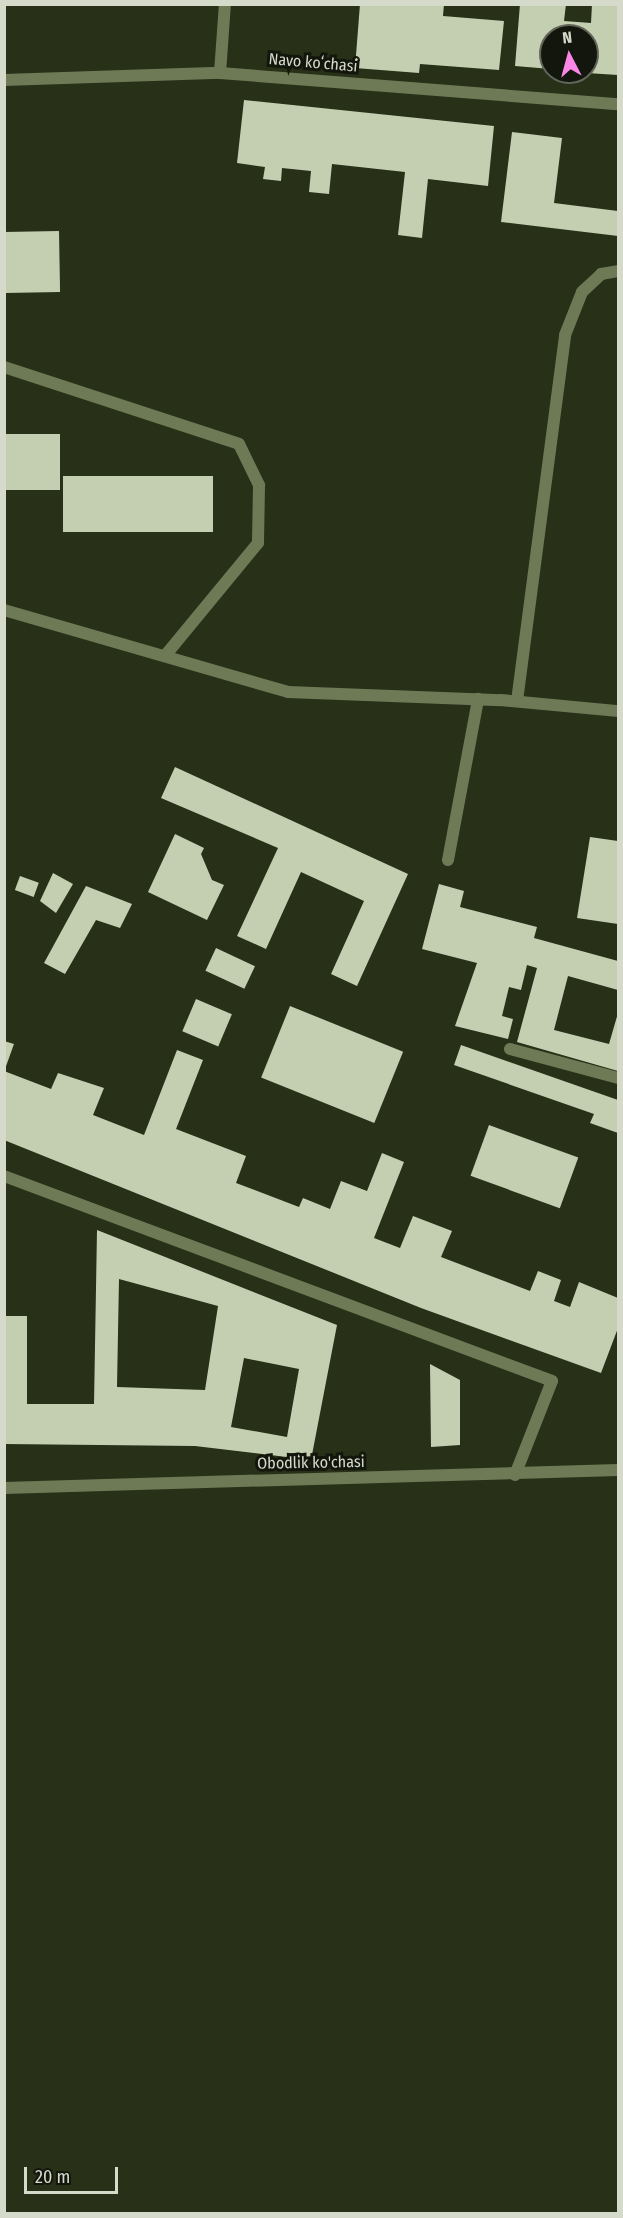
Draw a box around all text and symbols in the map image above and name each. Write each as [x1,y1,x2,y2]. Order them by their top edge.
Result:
north arrow [539,24,599,84]
text: N [562,28,573,48]
street label: Navo koʻchasi [268,50,358,76]
street label: Obodlik ko'chasi [257,1452,365,1474]
scale bar [27,2155,122,2193]
text: 20 m [35,2166,70,2188]

